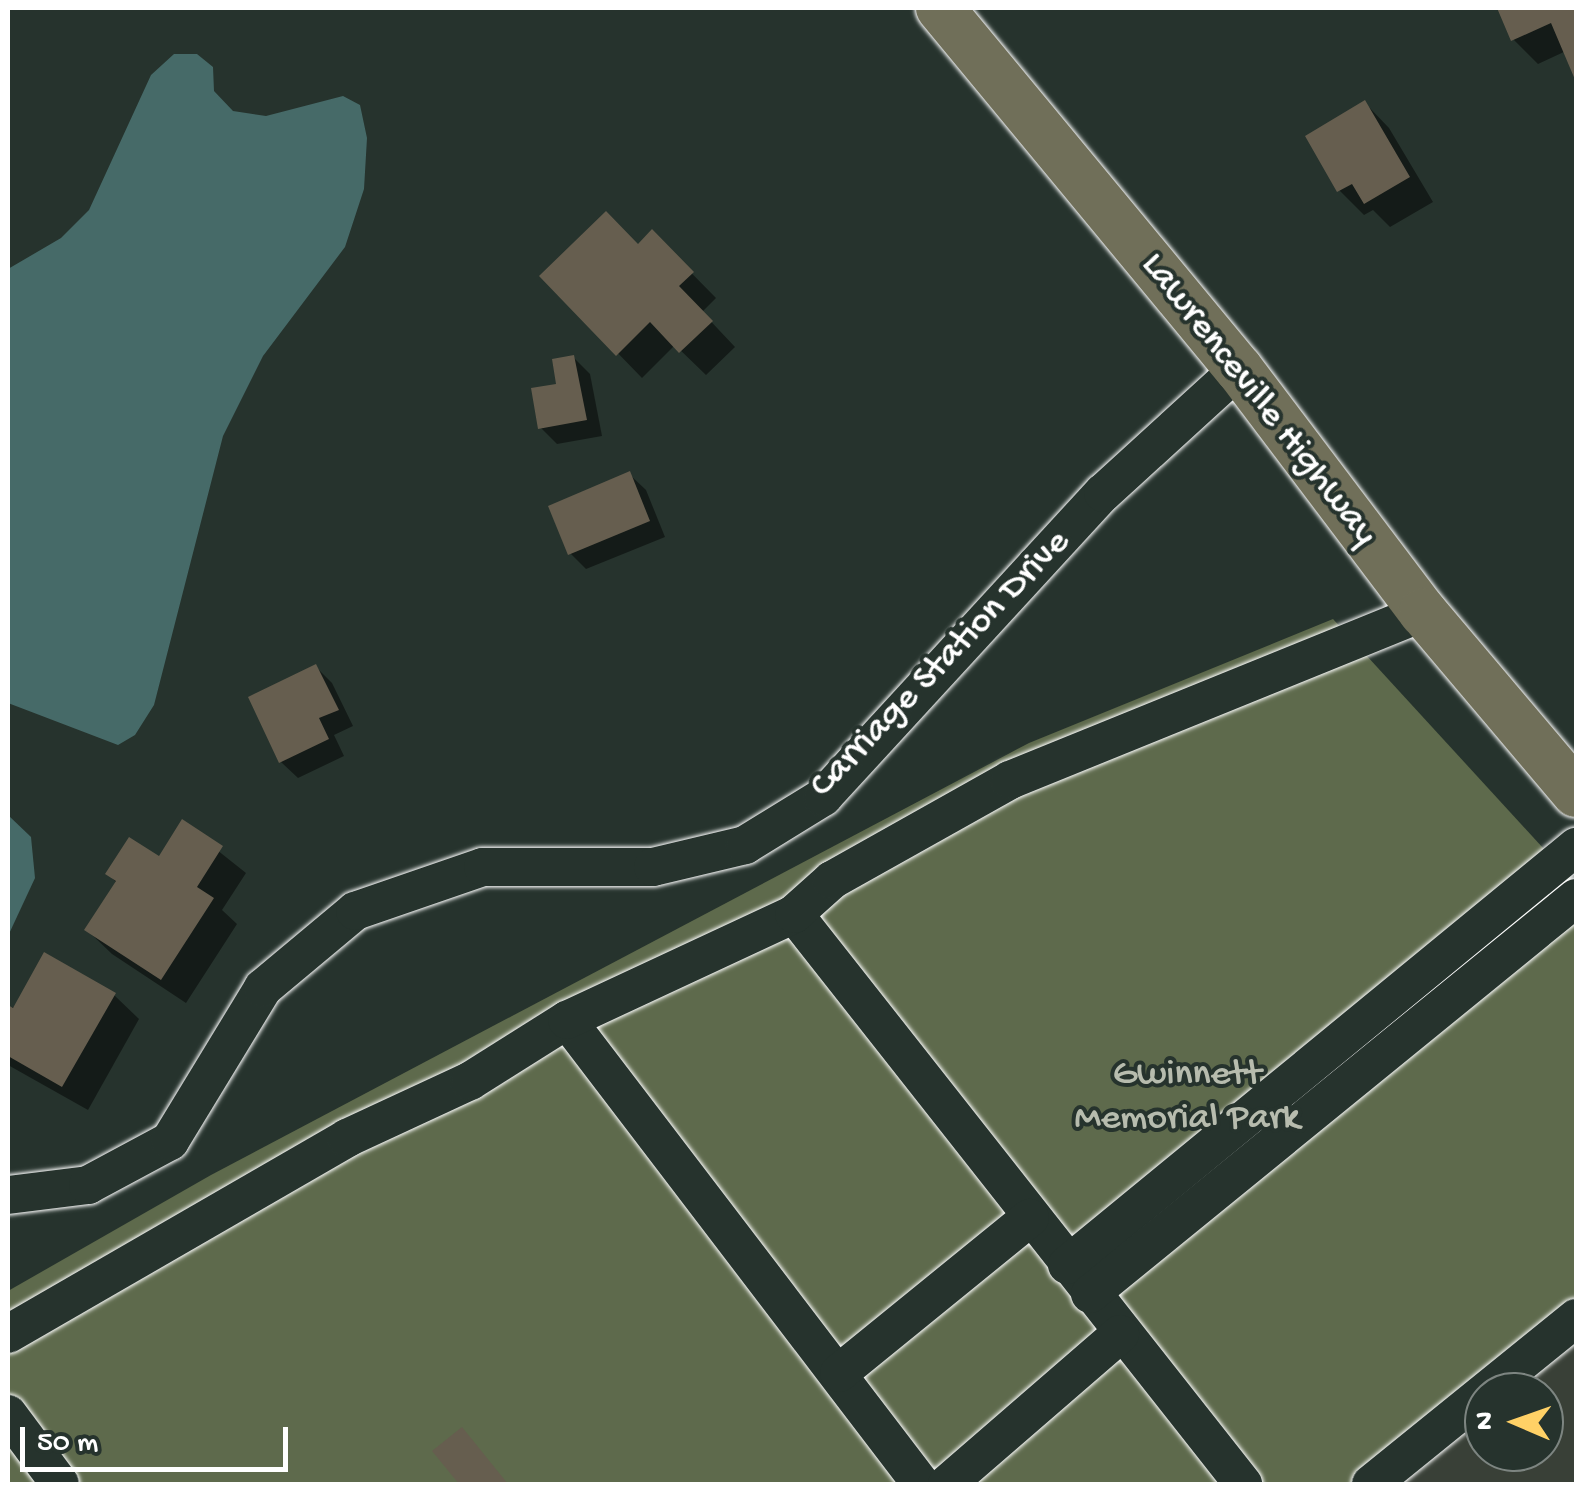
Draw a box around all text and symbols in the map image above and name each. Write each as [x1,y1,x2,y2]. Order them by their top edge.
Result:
street label: Lawrenceville Highway [1129,244,1387,556]
street label: Carriage Station Drive [801,521,1081,809]
park label: Gwinnett Memorial Park [1074,1053,1300,1142]
north arrow [1464,1372,1564,1472]
scale bar [25,1407,292,1469]
text: N [1469,1411,1502,1431]
text: 50 m [37,1427,98,1462]

